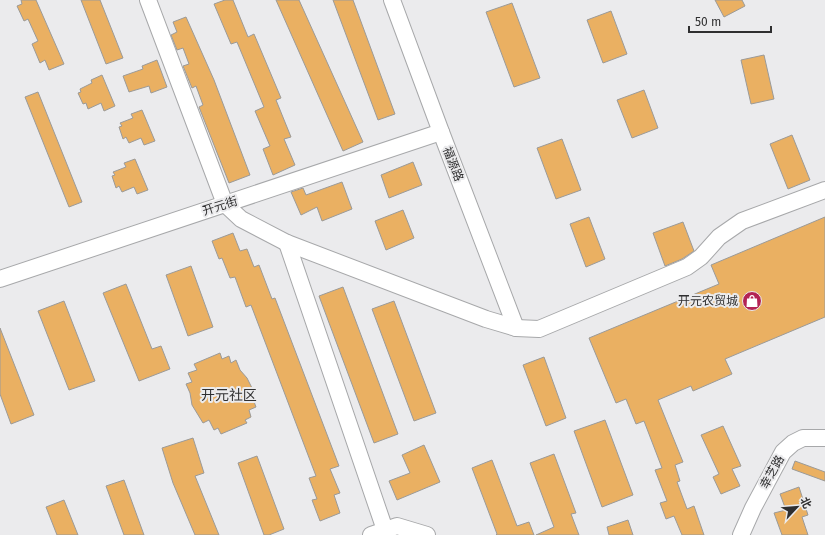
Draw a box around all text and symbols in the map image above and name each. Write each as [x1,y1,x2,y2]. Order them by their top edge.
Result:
scale bar [689,8,771,34]
text: 50 m [695,15,721,29]
street label: 福源路 [440,145,466,183]
street label: 开元街 [201,194,239,218]
shop icon: 开元农贸城 [741,290,763,312]
place label: 开元农贸城 [678,294,738,308]
district label: 开元社区 [201,387,257,404]
street label: 幸芝路 [757,453,787,491]
north arrow [777,487,817,527]
text: 北 [797,495,814,511]

